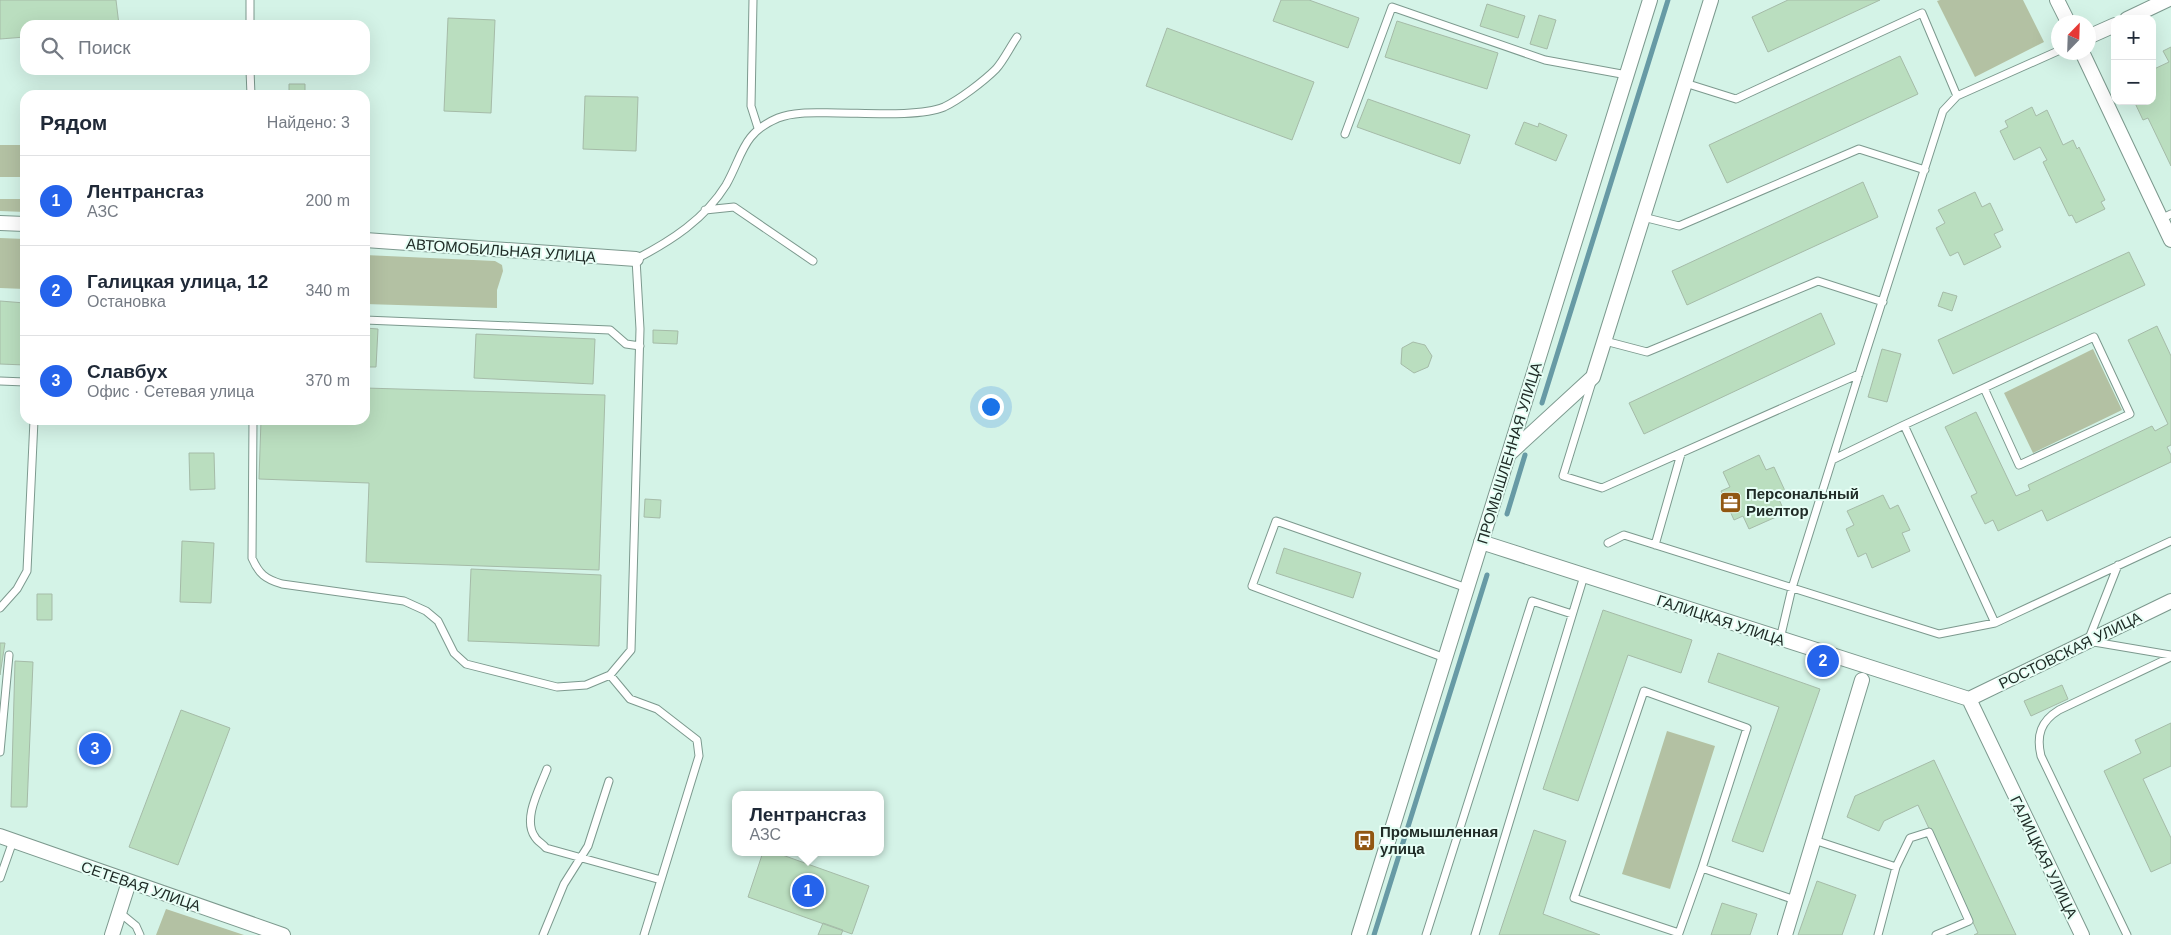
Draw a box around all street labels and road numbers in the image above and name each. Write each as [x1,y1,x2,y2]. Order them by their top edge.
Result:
street label: АВТОМОБИЛЬНАЯ УЛИЦА [406,235,596,265]
street label: ПРОМЫШЛЕННАЯ УЛИЦА [1473,360,1545,546]
street label: ГАЛИЦКАЯ УЛИЦА [1655,591,1787,649]
street label: РОСТОВСКАЯ УЛИЦА [1996,608,2144,692]
street label: ГАЛИЦКАЯ УЛИЦА [2007,793,2081,921]
street label: СЕТЕВАЯ УЛИЦА [79,858,203,914]

